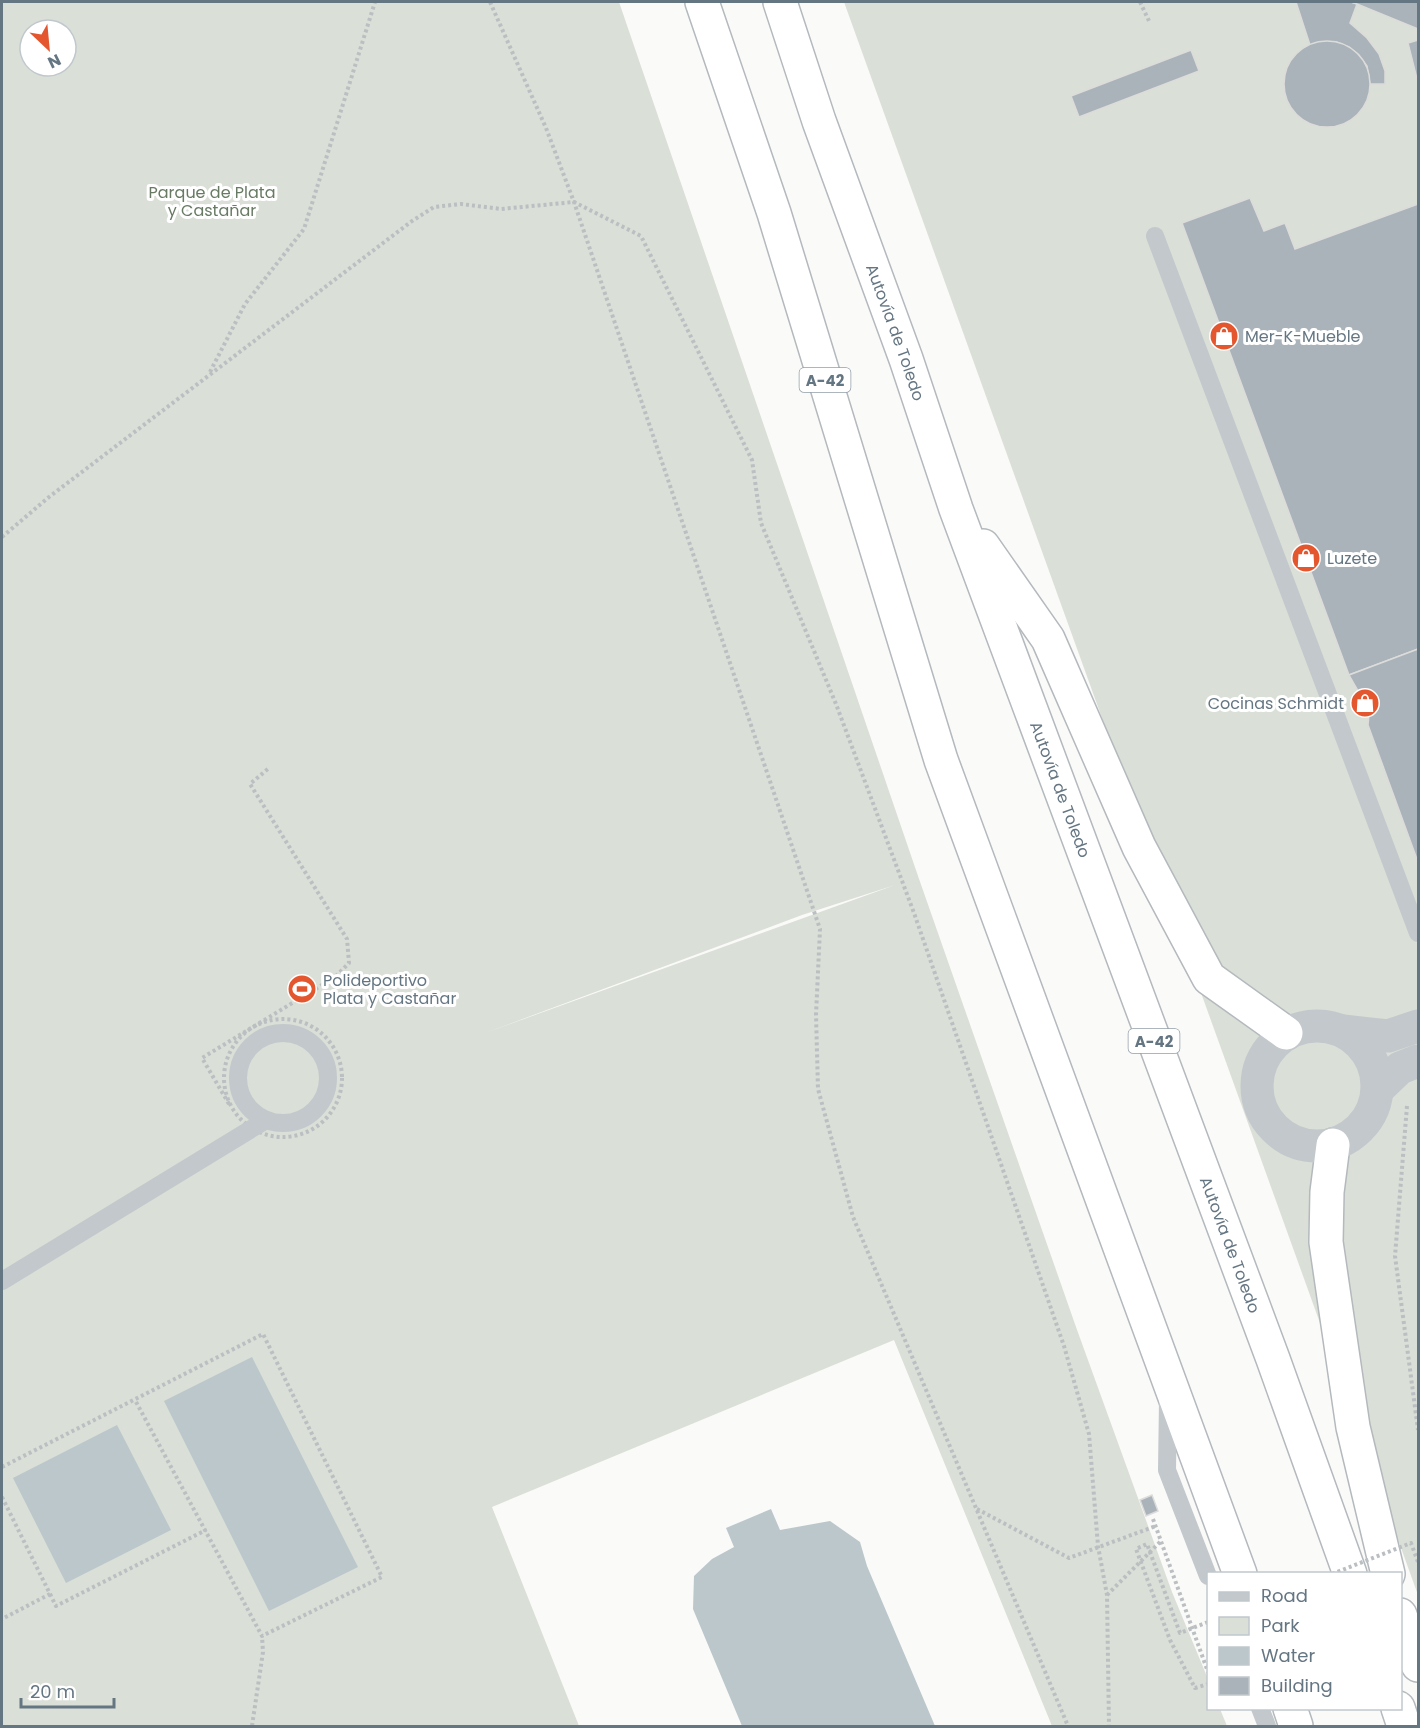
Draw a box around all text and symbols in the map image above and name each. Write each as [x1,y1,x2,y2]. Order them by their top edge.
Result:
north arrow [18,18,78,78]
text: N [44,48,65,74]
park label: Parque de Plata y Castañar [149,181,275,222]
street label: Autovía de Toledo [861,261,931,404]
shop icon: Mer-K-Mueble [1208,320,1240,352]
place label: Mer-K-Mueble [1245,325,1361,348]
road number: A-42 [800,368,850,392]
shop icon: Luzete [1290,542,1322,574]
place label: Luzete [1327,547,1377,570]
shop icon: Cocinas Schmidt [1349,687,1381,719]
place label: Cocinas Schmidt [1208,692,1344,715]
street label: Autovía de Toledo [1025,718,1097,861]
place label: Polideportivo Plata y Castañar [323,969,456,1010]
sports icon: Polideportivo Plata y Castañar [286,973,318,1005]
road number: A-42 [1128,1029,1180,1053]
street label: Autovía de Toledo [1194,1173,1266,1316]
legend [1207,1572,1402,1710]
text: Road [1261,1583,1308,1608]
text: Park [1261,1613,1300,1638]
text: Water [1261,1643,1315,1668]
scale bar [21,1671,114,1709]
text: Building [1261,1673,1333,1698]
text: 20 m [30,1679,75,1704]

